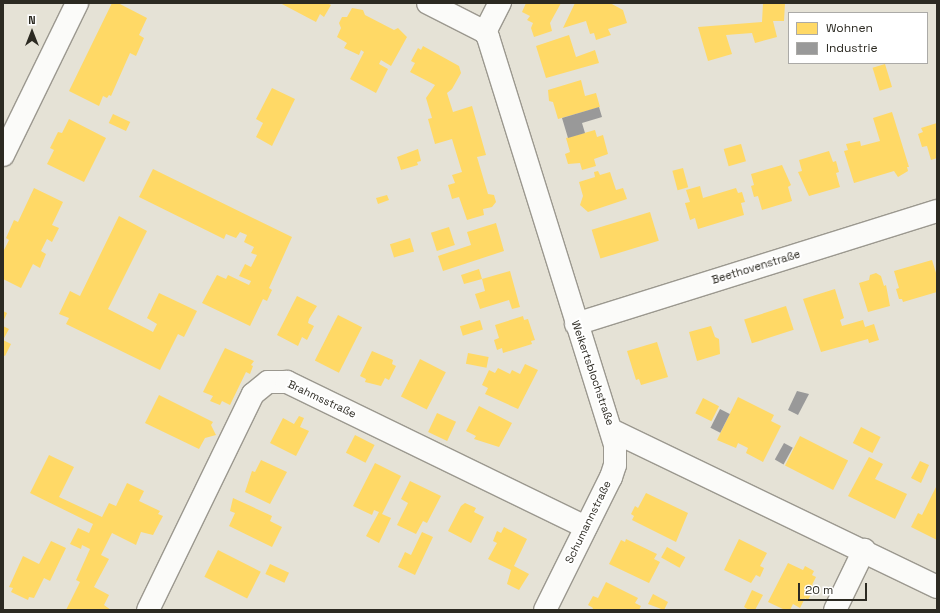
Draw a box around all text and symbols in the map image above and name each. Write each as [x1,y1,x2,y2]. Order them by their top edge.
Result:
north arrow [12,12,52,52]
legend [788,12,928,64]
text: N [28,13,36,27]
text: Wohnen [826,20,873,36]
text: Industrie [826,40,878,56]
street label: Beethovenstraße [710,247,802,287]
street label: Weikertsblochstraße [569,319,617,427]
street label: Brahmsstraße [286,377,358,421]
street label: Schumannstraße [562,478,614,566]
scale bar [800,575,869,601]
text: 20 m [805,582,833,598]

